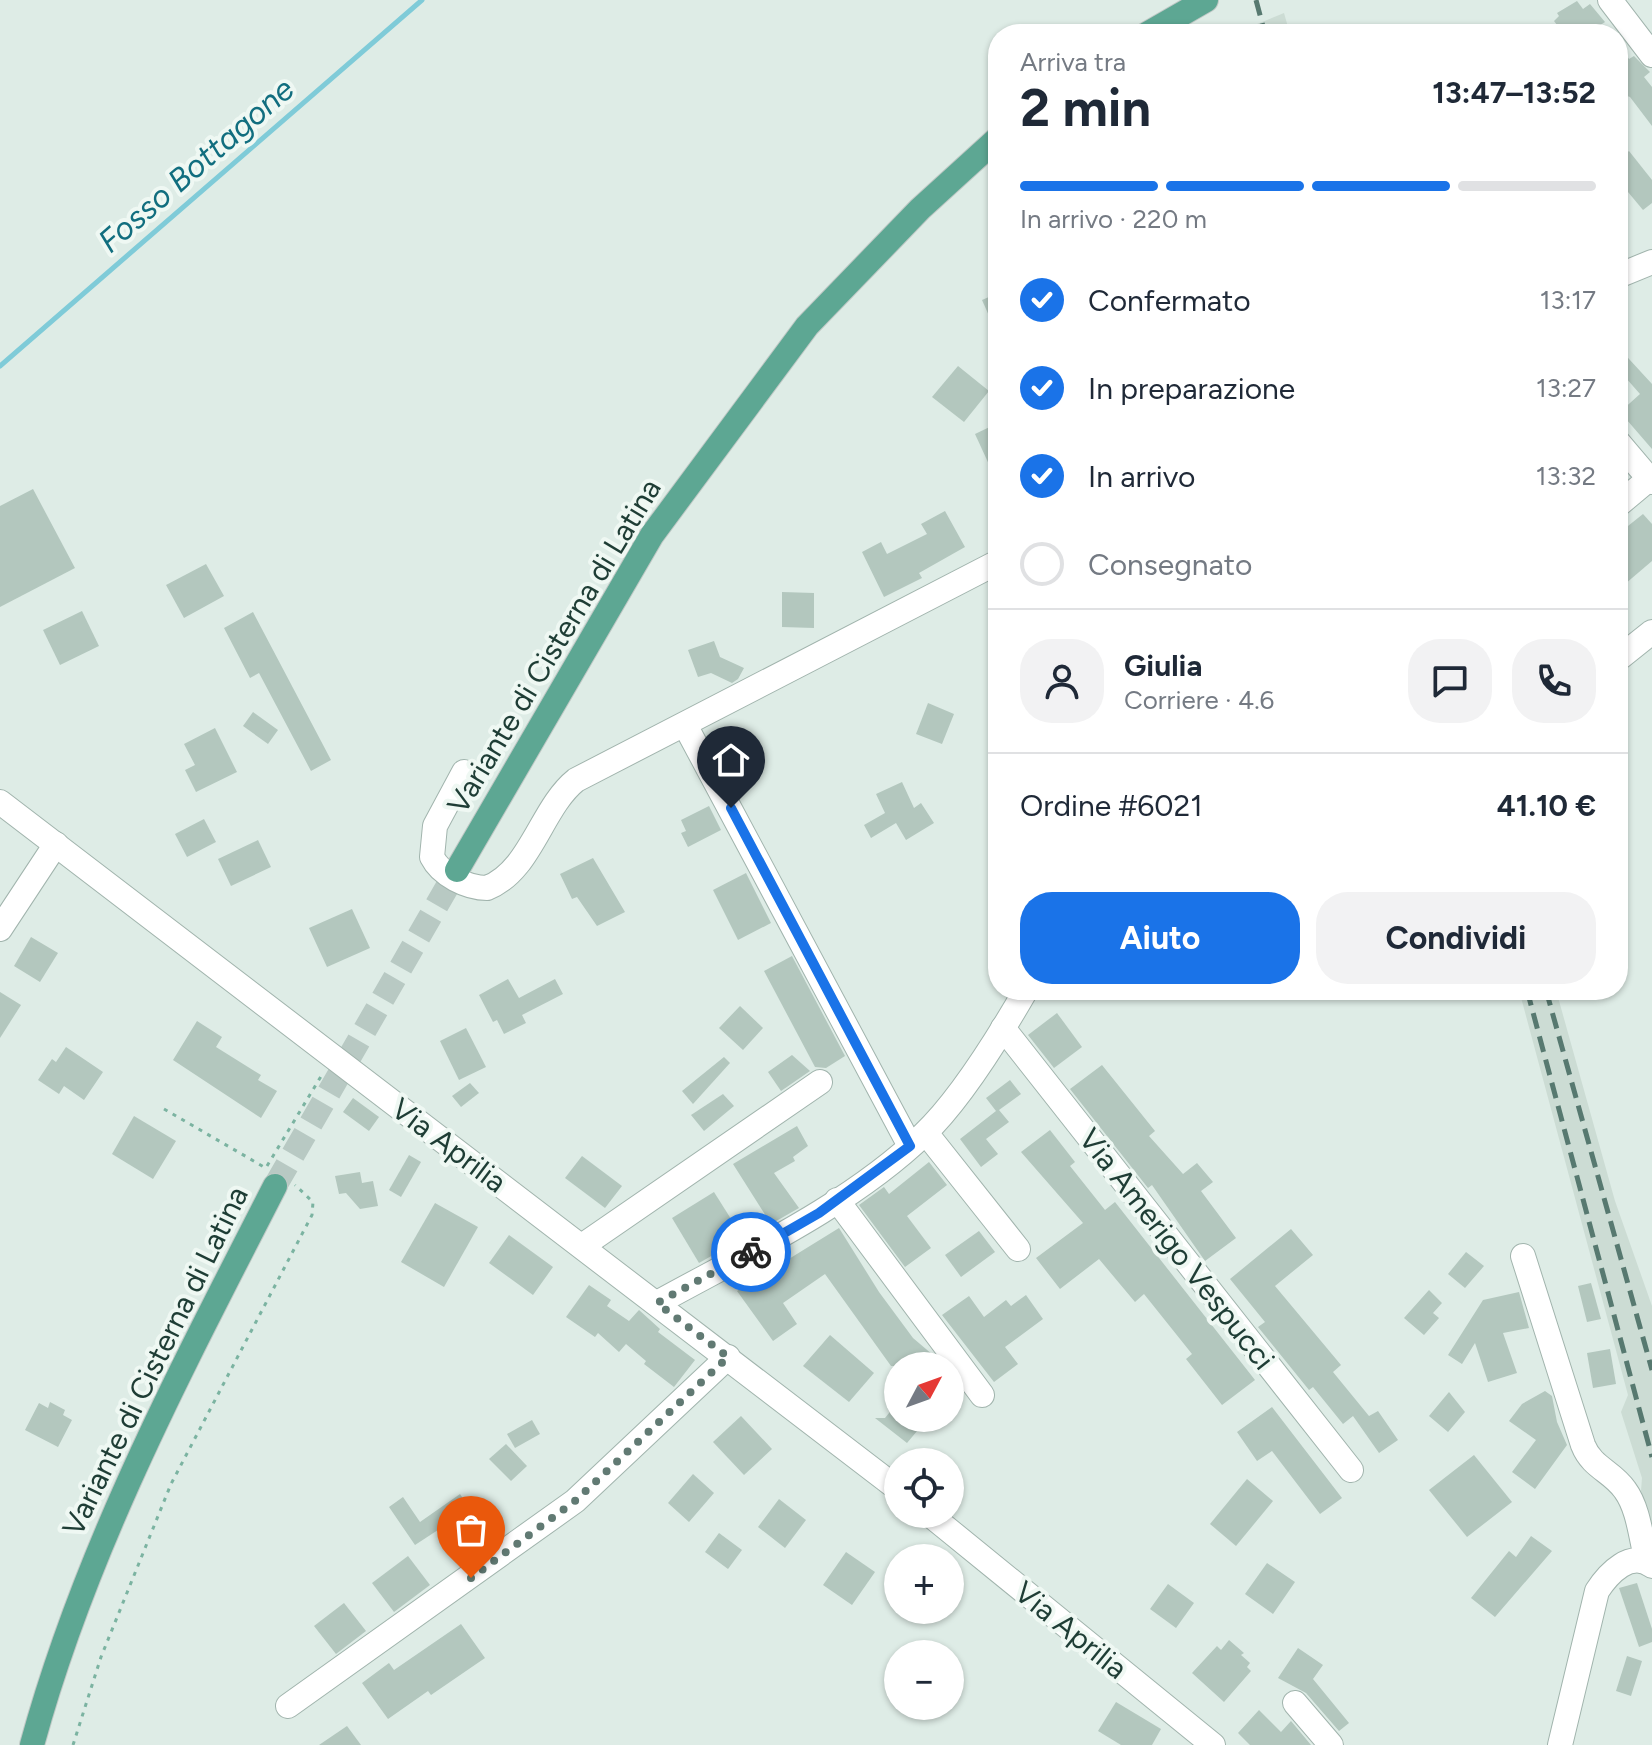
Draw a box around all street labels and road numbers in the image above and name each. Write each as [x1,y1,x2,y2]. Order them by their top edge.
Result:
street label: Variante di Cisterna di Latina [439,472,669,820]
street label: Via Aprilia [384,1090,514,1200]
street label: Via Amerigo Vespucci [1071,1121,1283,1377]
street label: Variante di Cisterna di Latina [54,1180,256,1542]
street label: Via Aprilia [1007,1573,1135,1687]

